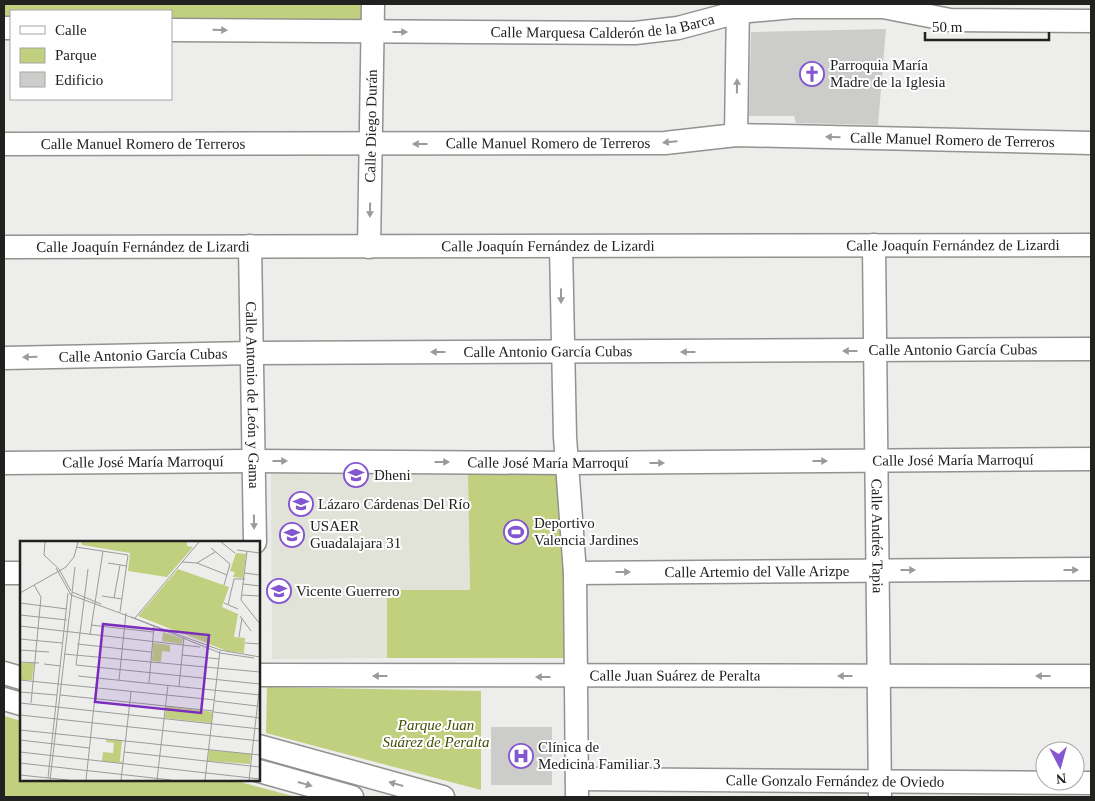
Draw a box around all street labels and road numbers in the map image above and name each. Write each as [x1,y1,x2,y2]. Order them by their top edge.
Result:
street label: Calle Marquesa Calderón de la Barca [491,11,716,41]
street label: Calle Diego Durán [362,69,380,183]
street label: Calle Manuel Romero de Terreros [850,130,1055,150]
street label: Calle Manuel Romero de Terreros [446,135,650,151]
street label: Calle Manuel Romero de Terreros [41,136,245,152]
street label: Calle Joaquín Fernández de Lizardi [846,237,1060,253]
street label: Calle Joaquín Fernández de Lizardi [441,238,655,254]
street label: Calle Joaquín Fernández de Lizardi [36,239,250,255]
street label: Calle Antonio de León y Gama [243,301,262,489]
street label: Calle Antonio García Cubas [868,341,1038,358]
street label: Calle Antonio García Cubas [463,343,633,360]
street label: Calle Antonio García Cubas [58,345,228,365]
street label: Calle José María Marroquí [872,451,1034,469]
street label: Calle José María Marroquí [62,453,224,471]
street label: Calle José María Marroquí [467,454,629,471]
street label: Calle Andrés Tapia [869,479,886,594]
street label: Calle Artemio del Valle Arizpe [664,563,850,580]
street label: Calle Juan Suárez de Peralta [590,667,761,684]
street label: Calle Gonzalo Fernández de Oviedo [726,772,944,790]

